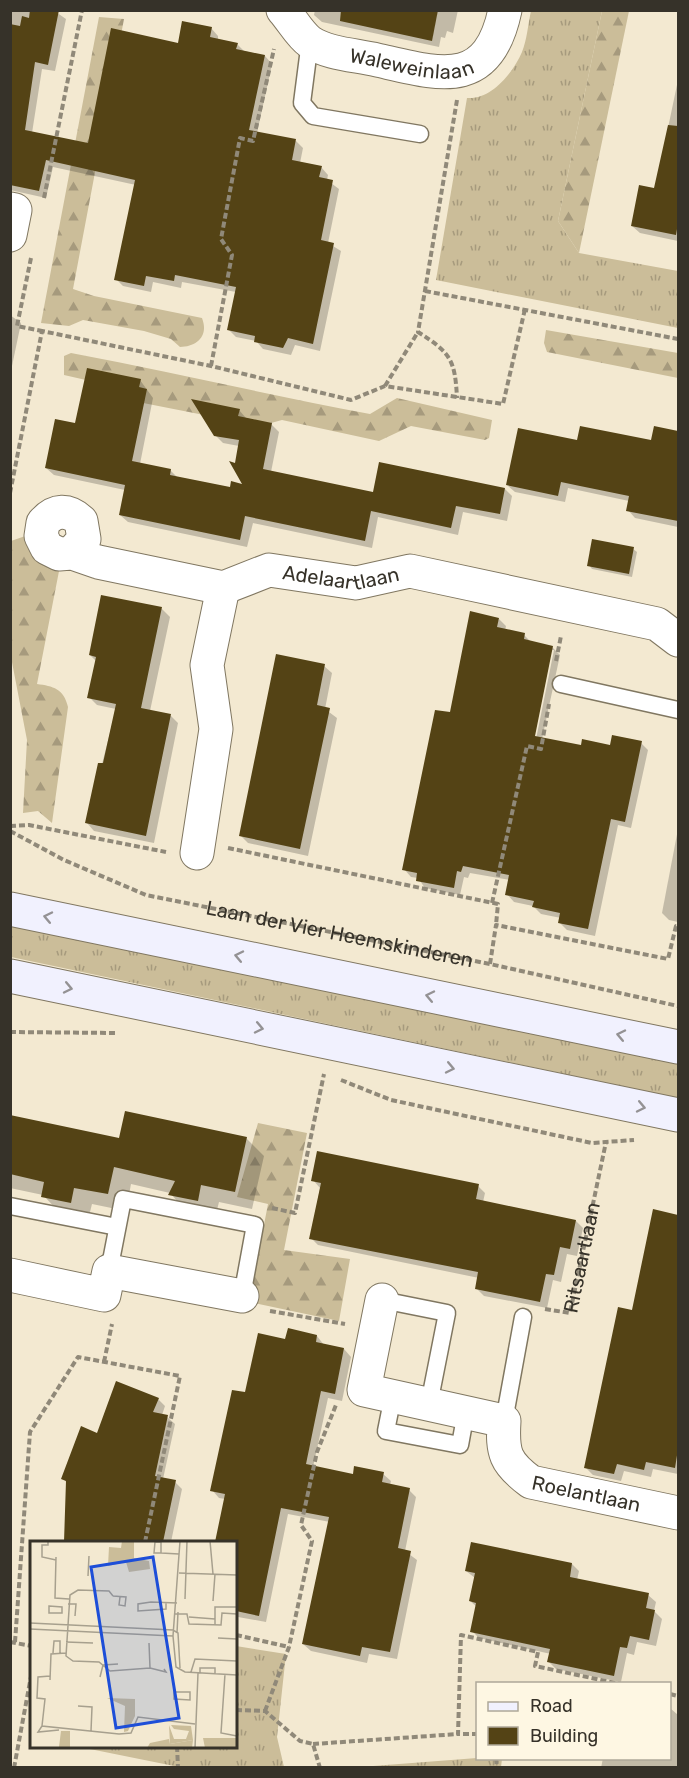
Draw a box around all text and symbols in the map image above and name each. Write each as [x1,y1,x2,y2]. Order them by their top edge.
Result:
street label: Waleweinlaan [348,43,477,84]
street label: Adelaartlaan [281,560,401,595]
street label: Laan der Vier Heemskinderen [204,895,475,972]
one-way arrow [44,911,54,924]
one-way arrow [235,950,245,963]
one-way arrow [62,981,72,994]
one-way arrow [426,990,436,1003]
one-way arrow [253,1021,263,1034]
one-way arrow [616,1029,626,1042]
one-way arrow [444,1060,454,1073]
one-way arrow [635,1100,645,1113]
street label: Ritsaartlaan [558,1200,605,1315]
street label: Roelantlaan [530,1471,643,1517]
inset map [30,1541,237,1748]
legend [476,1682,671,1760]
text: Road [530,1695,573,1717]
text: Building [530,1725,598,1747]

